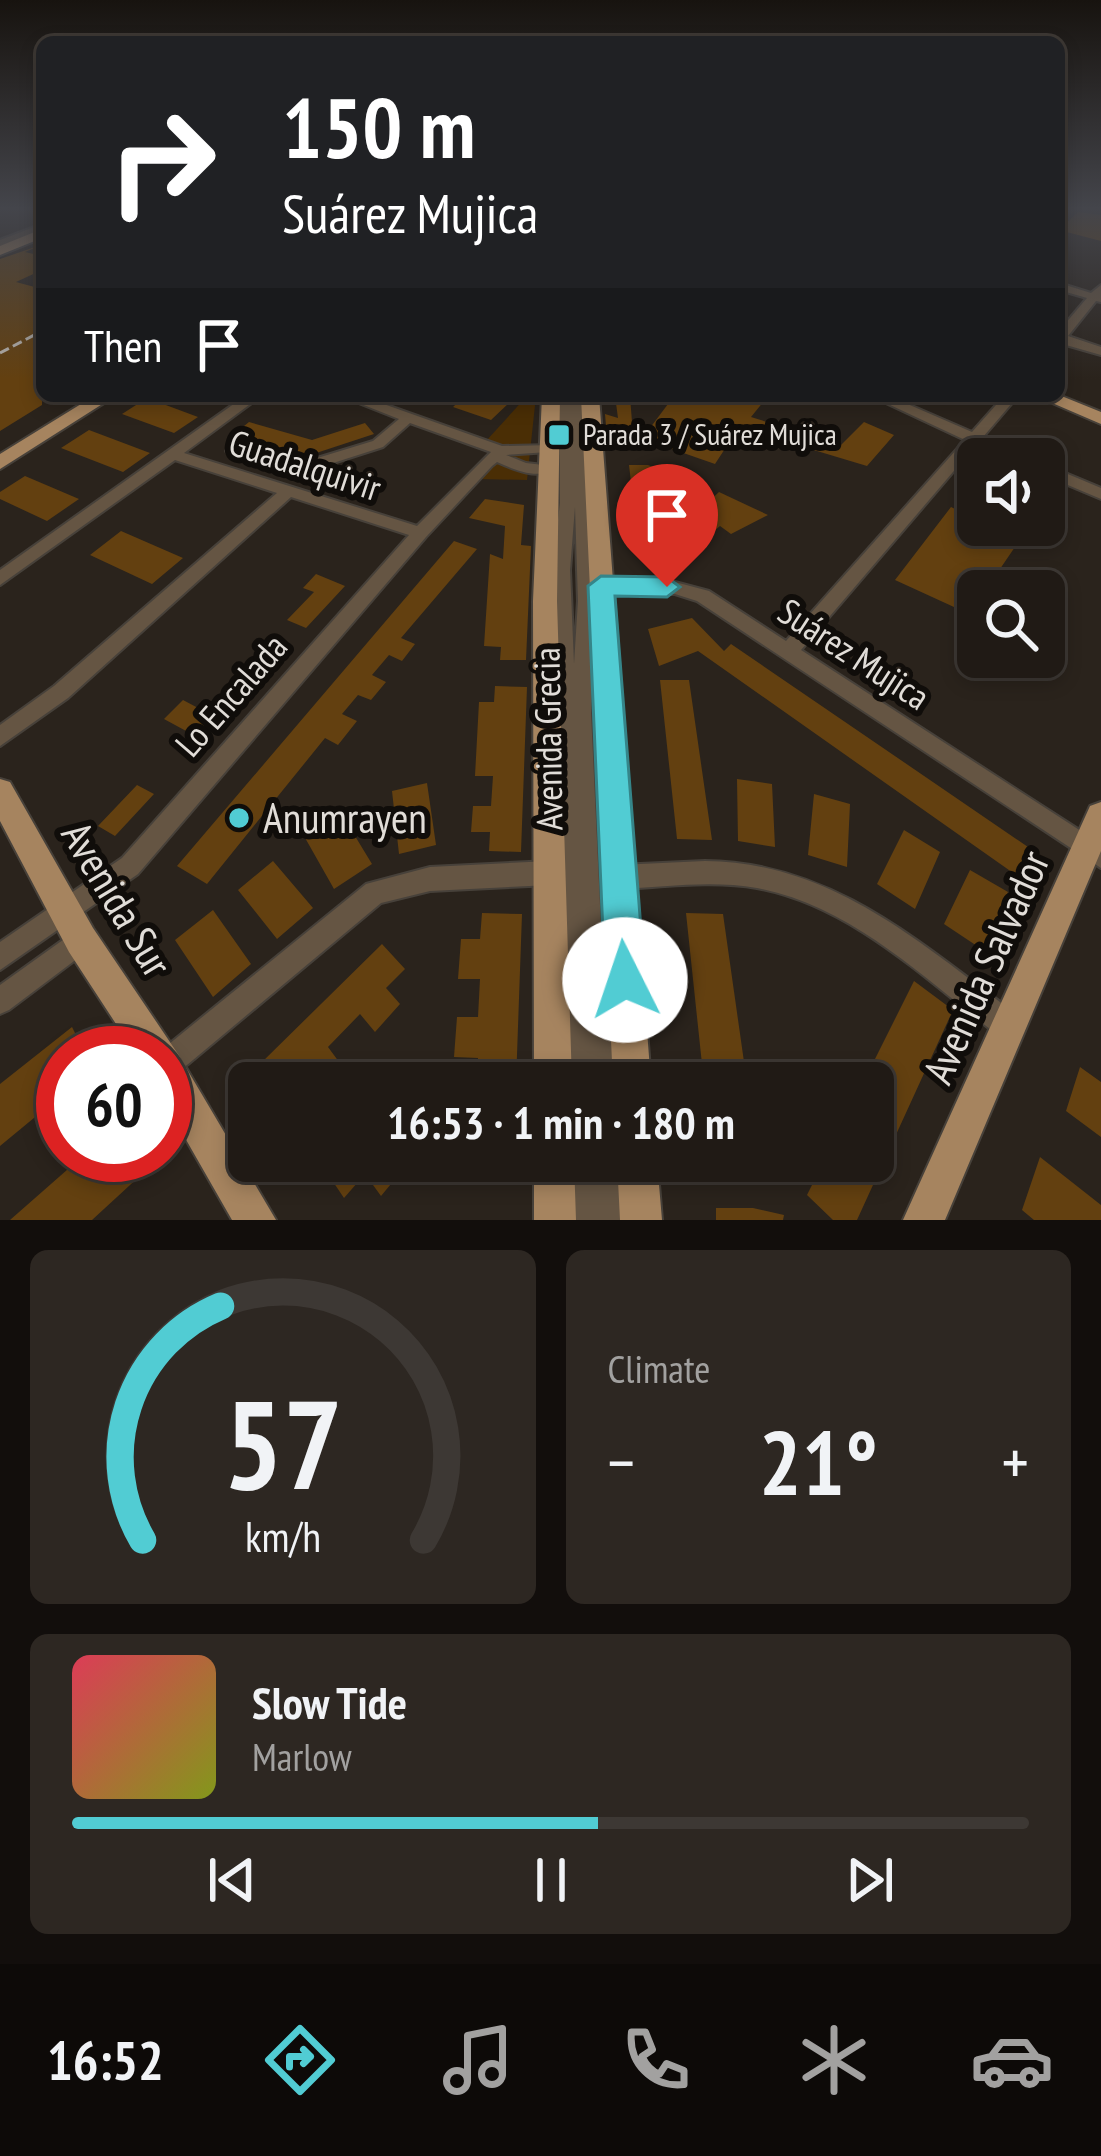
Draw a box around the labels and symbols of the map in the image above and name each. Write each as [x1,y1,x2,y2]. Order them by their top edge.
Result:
place label: Parada 3 / Suárez Mujica [583,414,837,453]
street label: Guadalquivir [223,418,387,511]
marker: Parada 3 / Suárez Mujica [546,422,572,448]
pin [616,464,718,587]
street label: Suárez Mujica [770,587,939,720]
street label: Lo Encalada [164,623,297,766]
street label: Avenida Grecia [522,647,573,831]
place label: Anumrayen [263,790,427,845]
marker: Anumrayen [226,805,252,831]
street label: Avenida Sur [50,811,185,987]
street label: Avenida Salvador [910,841,1062,1092]
position arrow [562,917,688,1043]
speed limit sign: 60 [36,1026,192,1182]

